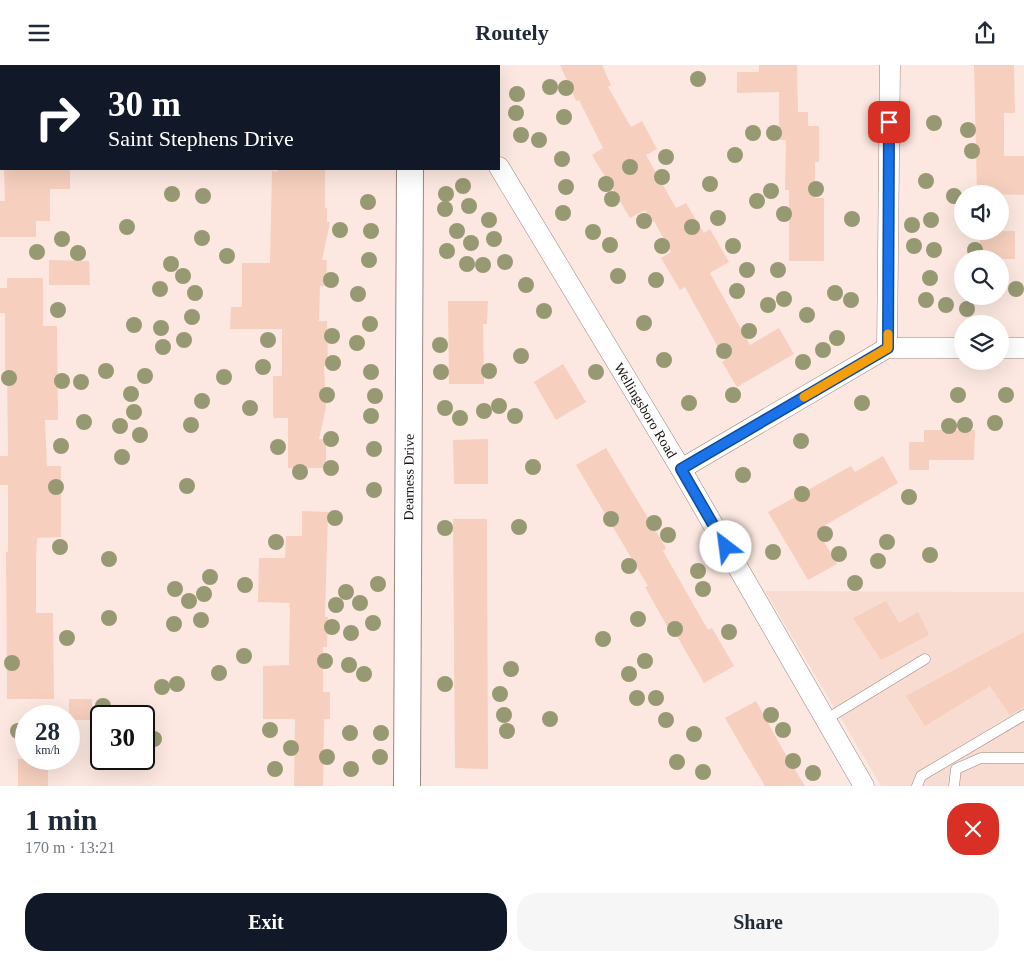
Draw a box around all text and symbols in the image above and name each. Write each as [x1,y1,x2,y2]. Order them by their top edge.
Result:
icon: menu [25,19,53,47]
icon: share [971,19,999,47]
text: Routely [475,20,549,45]
icon: right [25,85,90,150]
text: 30 m [108,85,181,124]
pin [868,101,910,143]
icon: arrive [875,108,903,136]
text: Saint Stephens Drive [108,126,294,151]
map controls [954,185,1009,370]
button: sound [954,185,1009,240]
button: search [954,250,1009,305]
button: layers [954,315,1009,370]
street label: Wellingsboro Road [611,360,680,461]
street label: Dearness Drive [401,434,417,520]
position arrow [699,520,751,572]
speed limit sign: 30 [90,705,155,770]
text: 28 [35,718,60,745]
text: km/h [35,743,60,757]
text: 1 min [25,803,98,836]
button: close [947,803,999,855]
text: 170 m · 13:21 [25,839,115,856]
button: Exit [25,893,507,951]
button: Share [517,893,999,951]

